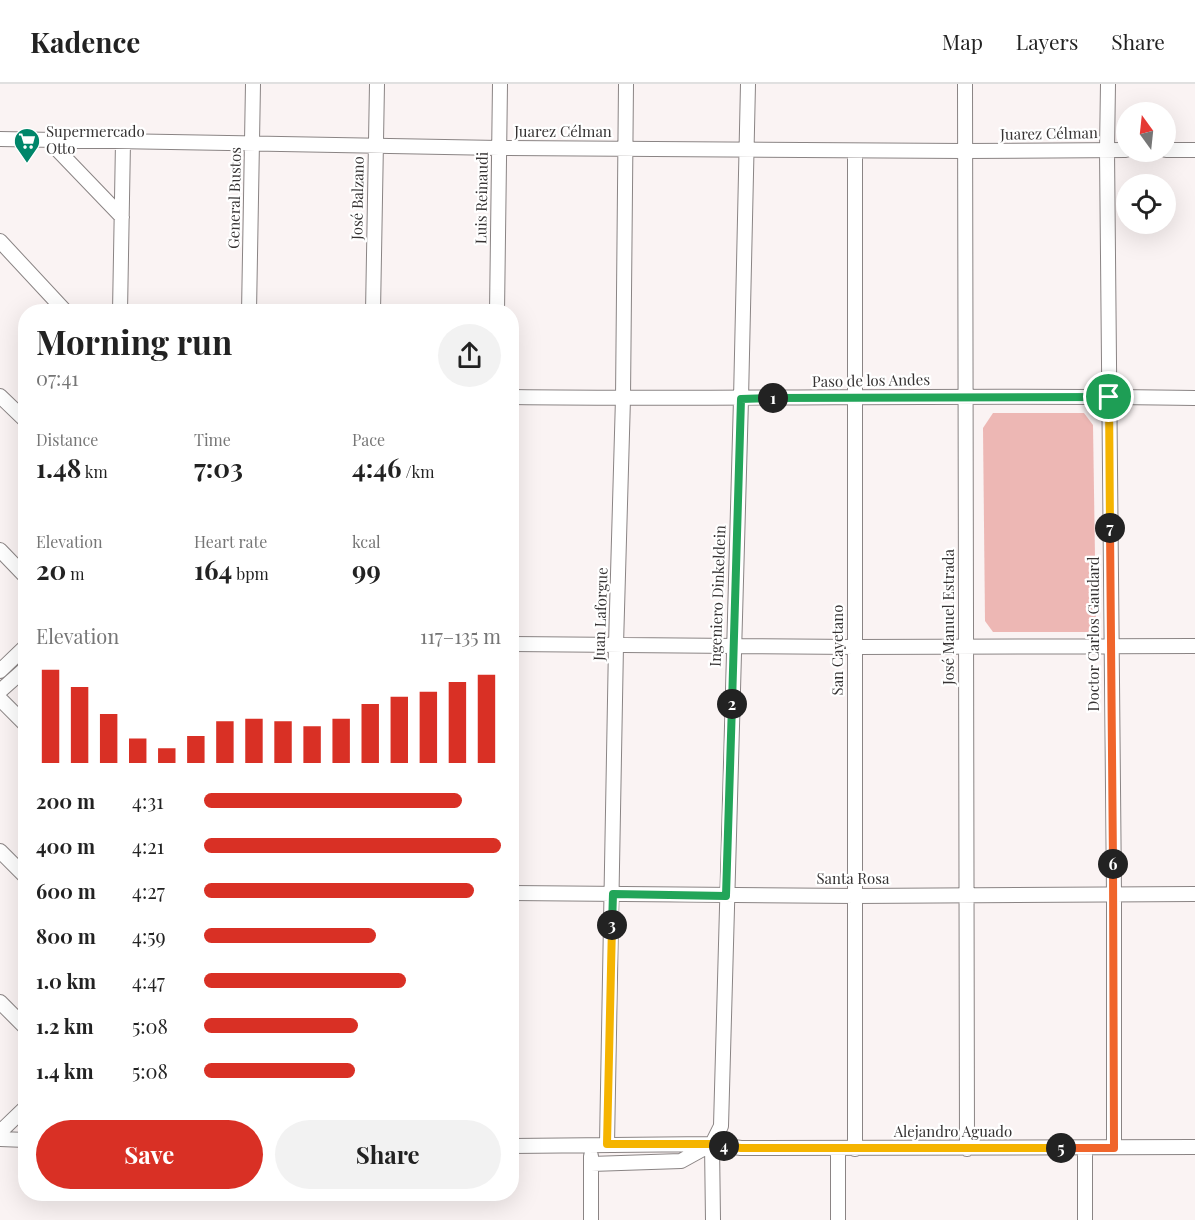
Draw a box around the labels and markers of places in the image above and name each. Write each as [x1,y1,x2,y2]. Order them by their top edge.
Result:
place label: Supermercado Otto [46,121,145,158]
supermarket icon: Supermercado Otto [12,126,42,164]
pin [1083,371,1134,422]
pin: 1 [758,383,788,413]
pin: 7 [1095,513,1125,543]
pin: 2 [717,689,747,719]
pin: 6 [1098,849,1128,879]
pin: 3 [597,910,627,940]
pin: 4 [709,1131,739,1161]
pin: 5 [1046,1133,1076,1163]

